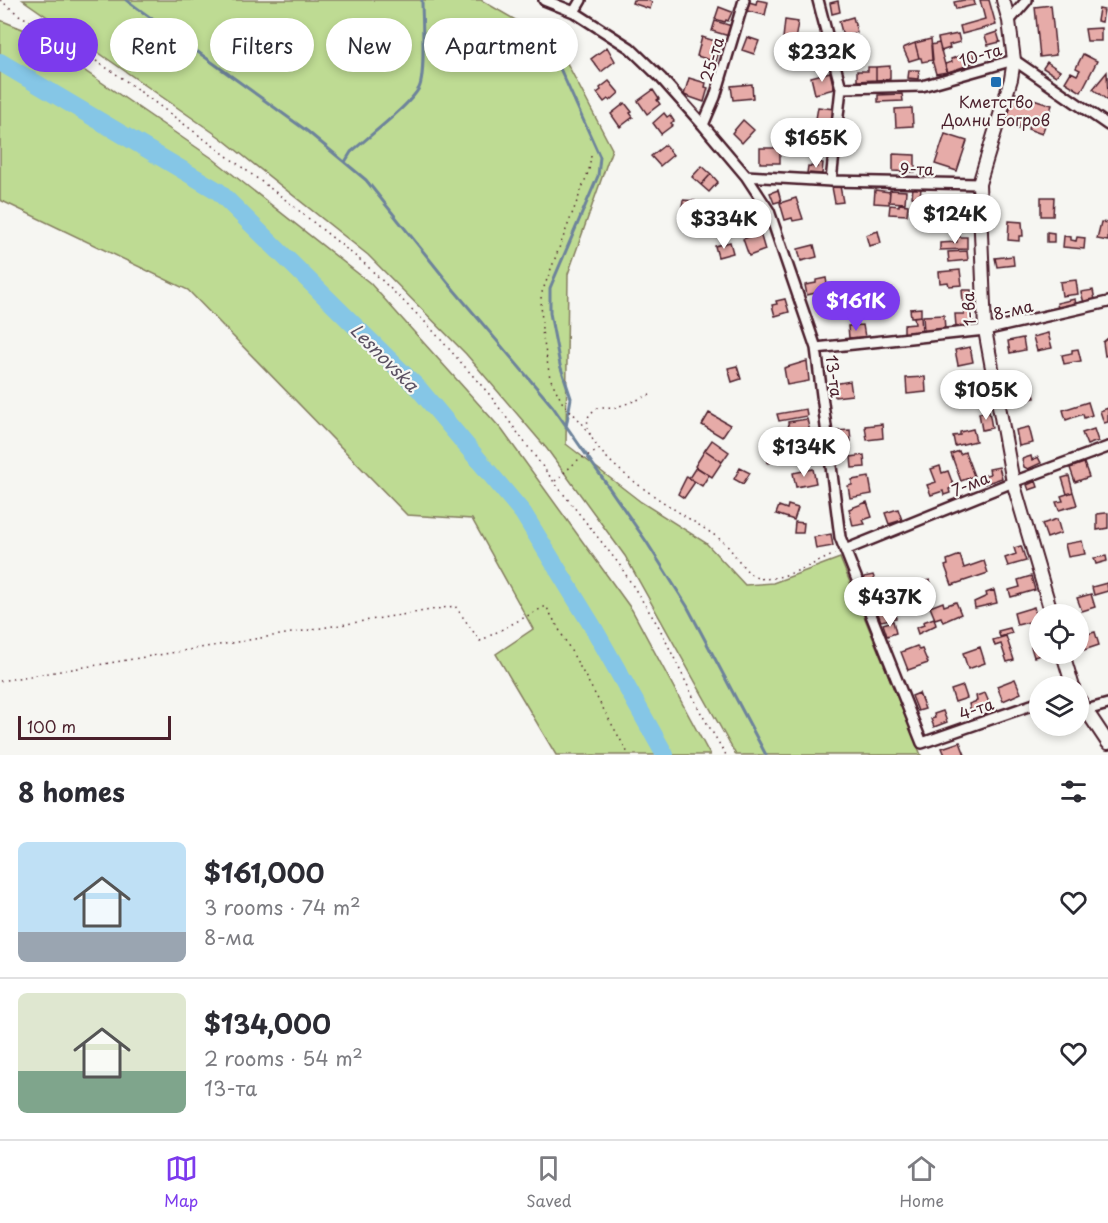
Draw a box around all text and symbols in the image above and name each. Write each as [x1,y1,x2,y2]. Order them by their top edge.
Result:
chip: Buy [18,18,98,72]
chip: Rent [110,18,198,72]
chip: Filters [210,18,314,72]
chip: New [326,18,412,72]
chip: Apartment [424,18,578,72]
pin: $232K [780,32,864,83]
street label: 25-та [693,33,729,84]
text: $232K [788,36,856,66]
street label: 10-та [956,36,1004,72]
marker: Кметство Долни Богров [989,75,1003,89]
place label: Кметство Долни Богров [941,89,1050,131]
pin: $165K [774,118,858,169]
text: $165K [784,122,848,152]
street label: 9-та [900,156,934,180]
pin: $124K [913,194,997,245]
text: $124K [923,198,987,228]
pin: $334K [682,199,766,250]
text: $334K [690,203,758,233]
pin: $161K [814,281,898,332]
text: $161K [826,285,886,315]
street label: 1-ва [955,291,981,327]
street label: 8-ма [991,293,1035,325]
water label: Lesnovska [345,317,426,398]
street label: 13-та [820,353,850,399]
pin: $105K [944,370,1028,421]
text: $105K [954,374,1018,404]
pin: $134K [762,427,846,478]
text: $134K [772,431,836,461]
street label: 7-ма [948,465,993,501]
pin: $437K [848,577,932,628]
text: $437K [858,581,922,611]
map controls [1029,604,1089,736]
button: locate [1029,604,1089,664]
button: layers [1029,676,1089,736]
street label: 4-та [955,691,997,725]
scale bar [18,713,171,740]
text: 100 m [27,714,76,738]
text: 8 homes [18,772,125,811]
icon: filters [1057,775,1090,808]
text: $161,000 [204,853,324,892]
icon: home [66,866,138,938]
icon: heart [1057,886,1090,919]
text: 3 rooms · 74 m² [204,892,361,922]
text: 8-ма [204,922,254,952]
text: $134,000 [204,1004,331,1043]
icon: home [66,1017,138,1089]
icon: heart [1057,1037,1090,1070]
text: 2 rooms · 54 m² [204,1043,363,1073]
text: 13-та [204,1073,257,1103]
tab: Map [164,1152,198,1212]
tab: Saved [526,1152,572,1212]
tab: Home [900,1152,944,1212]

